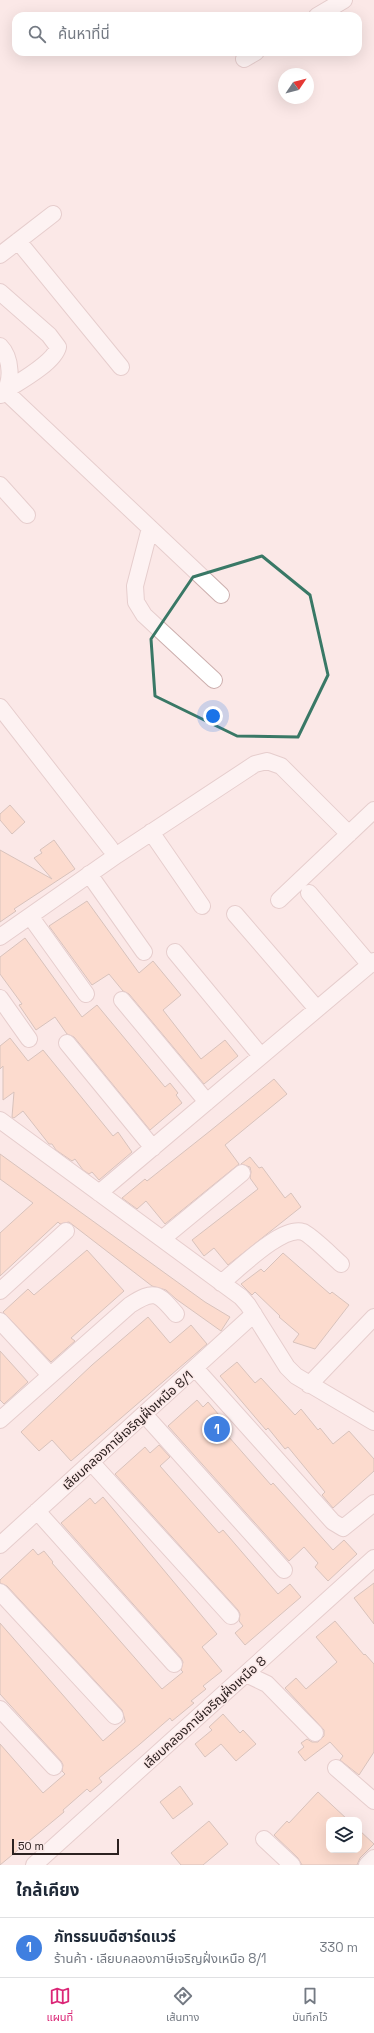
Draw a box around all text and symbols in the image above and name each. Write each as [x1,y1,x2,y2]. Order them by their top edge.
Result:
search box [12,12,362,56]
icon: search [26,23,48,45]
text: ค้นหาที่นี่ [58,24,110,43]
north arrow [278,68,314,104]
your location [203,706,223,726]
street label: เลียบคลองภาษีเจริญฝั่งเหนือ 8/1 [58,1367,196,1494]
pin: 1 [204,1414,230,1444]
street label: เลียบคลองภาษีเจริญฝั่งเหนือ 8 [139,1652,270,1772]
map controls [326,1817,362,1853]
button: layers [326,1817,362,1853]
scale bar [12,1837,119,1856]
text: 50 m [18,1839,44,1853]
text: ใกล้เคียง [16,1879,79,1901]
text: ภัทรธนบดีฮาร์ดแวร์ [54,1927,176,1946]
text: 1 [26,1939,32,1956]
text: 330 m [319,1939,358,1956]
text: ร้านค้า · เลียบคลองภาษีเจริญฝั่งเหนือ 8/1 [54,1950,267,1967]
tab: แผนที่ [46,1985,73,2026]
tab: เส้นทาง [166,1985,199,2026]
tab: บันทึกไว้ [292,1985,328,2026]

